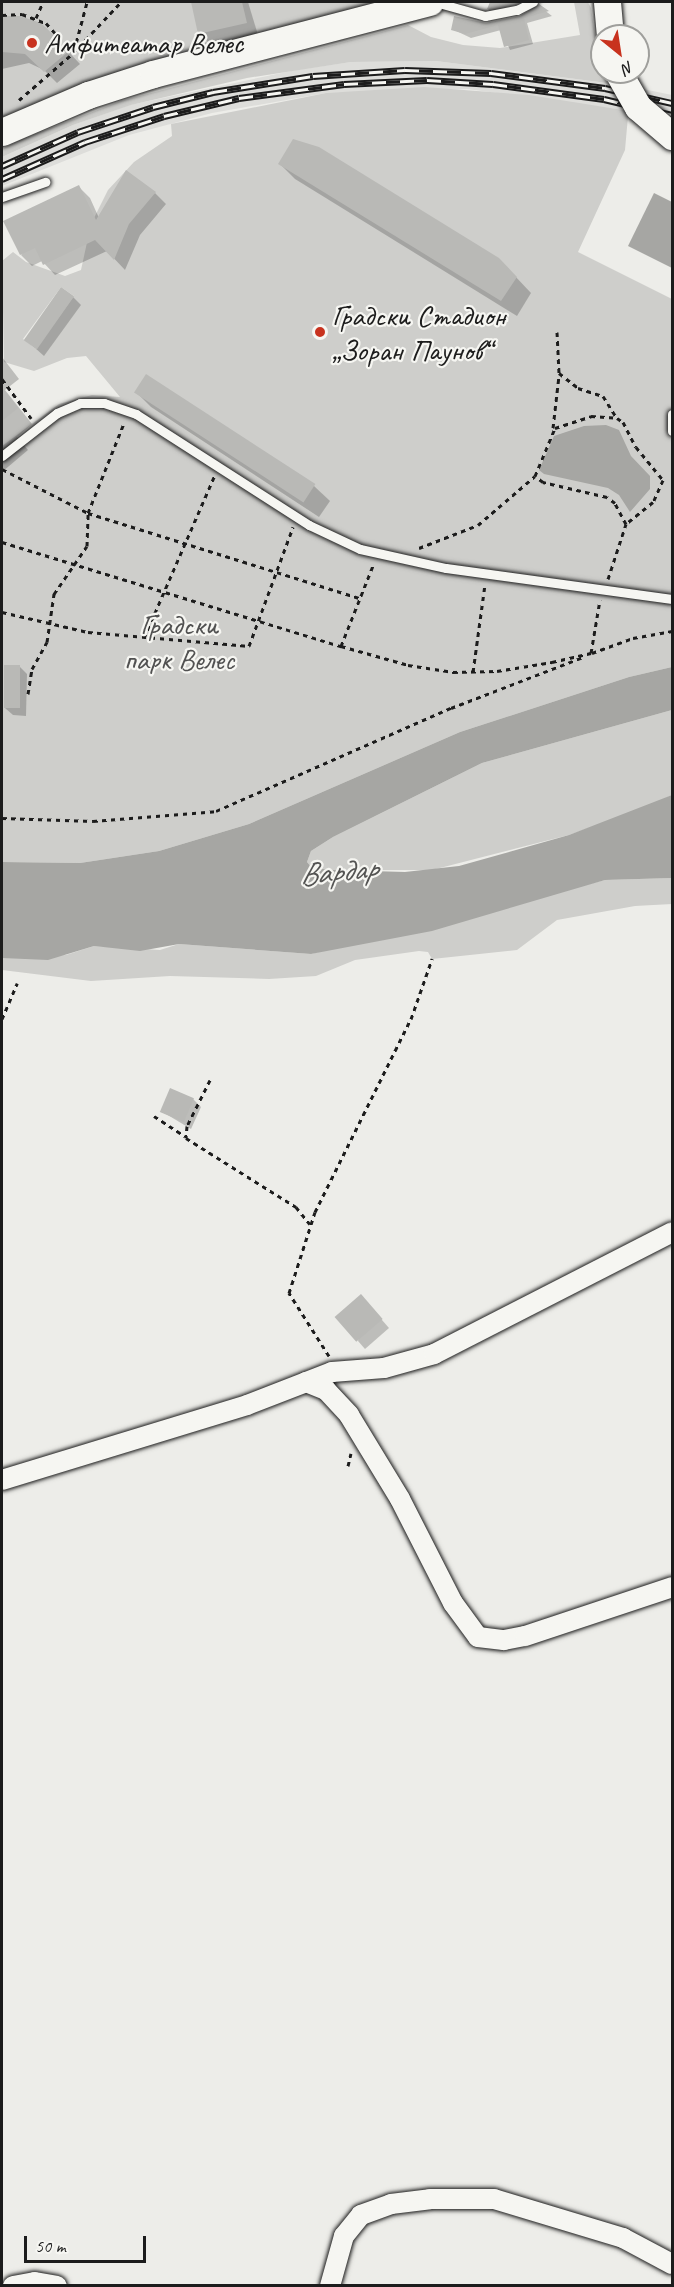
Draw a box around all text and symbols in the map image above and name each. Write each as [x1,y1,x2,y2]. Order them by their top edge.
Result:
north arrow [590,24,650,84]
place label: Амфитеатар Велес [44,25,244,61]
marker: Амфитеатар Велес [25,36,39,50]
text: N [619,57,637,79]
place label: Градски Стадион „Зоран Паунов“ [332,297,506,368]
marker: Градски Стадион „Зоран Паунов“ [313,325,327,339]
park label: Градски парк Велес [124,606,234,676]
water label: Вардар [298,849,378,895]
scale bar [27,2224,148,2262]
text: 50 m [35,2235,66,2257]

